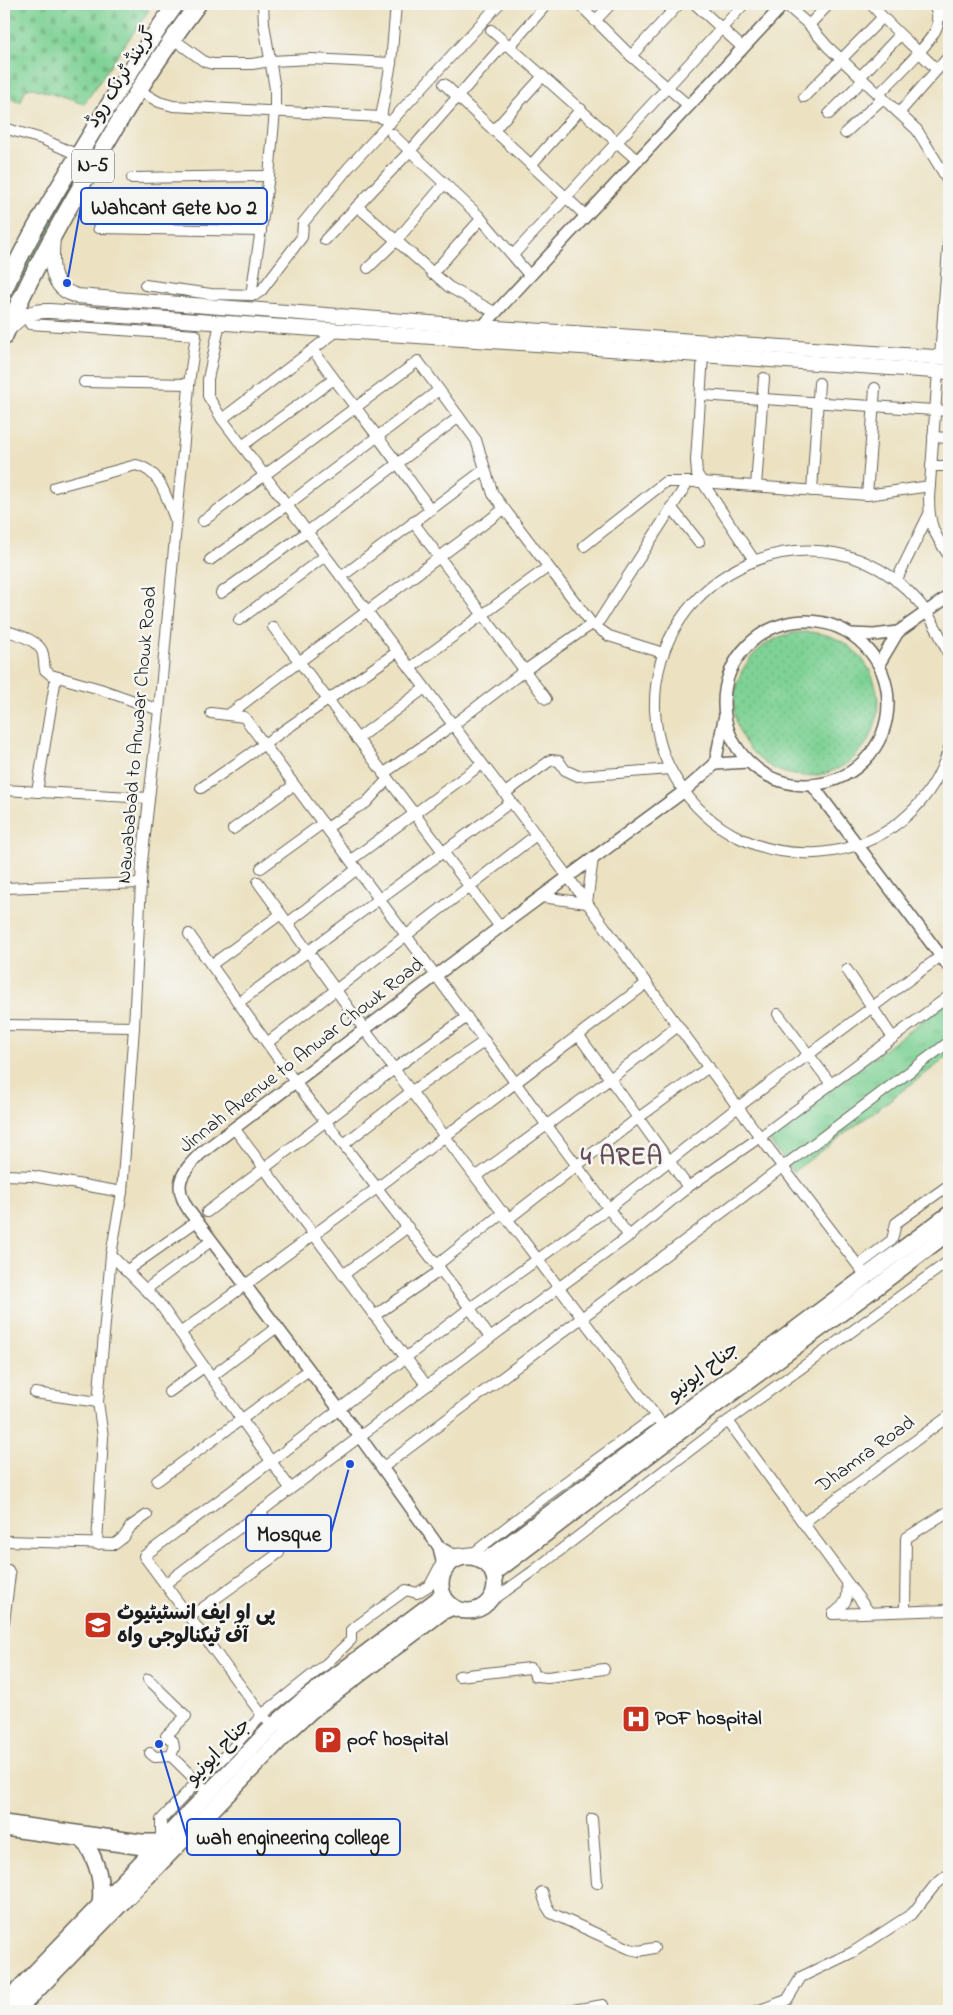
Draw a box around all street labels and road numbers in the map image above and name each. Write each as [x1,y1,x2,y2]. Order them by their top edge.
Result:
street label: گرینڈ ٹرنک روڈ [79,22,165,134]
road number: N-5 [72,150,114,182]
street label: Nawababad to Anwaar Chowk Road [111,585,165,885]
street label: Jinnah Avenue to Anwar Chowk Road [174,951,430,1161]
street label: جناح ایونیو [661,1335,746,1409]
street label: Dhamra Road [810,1409,921,1501]
street label: جناح ایونیو [179,1712,258,1793]

